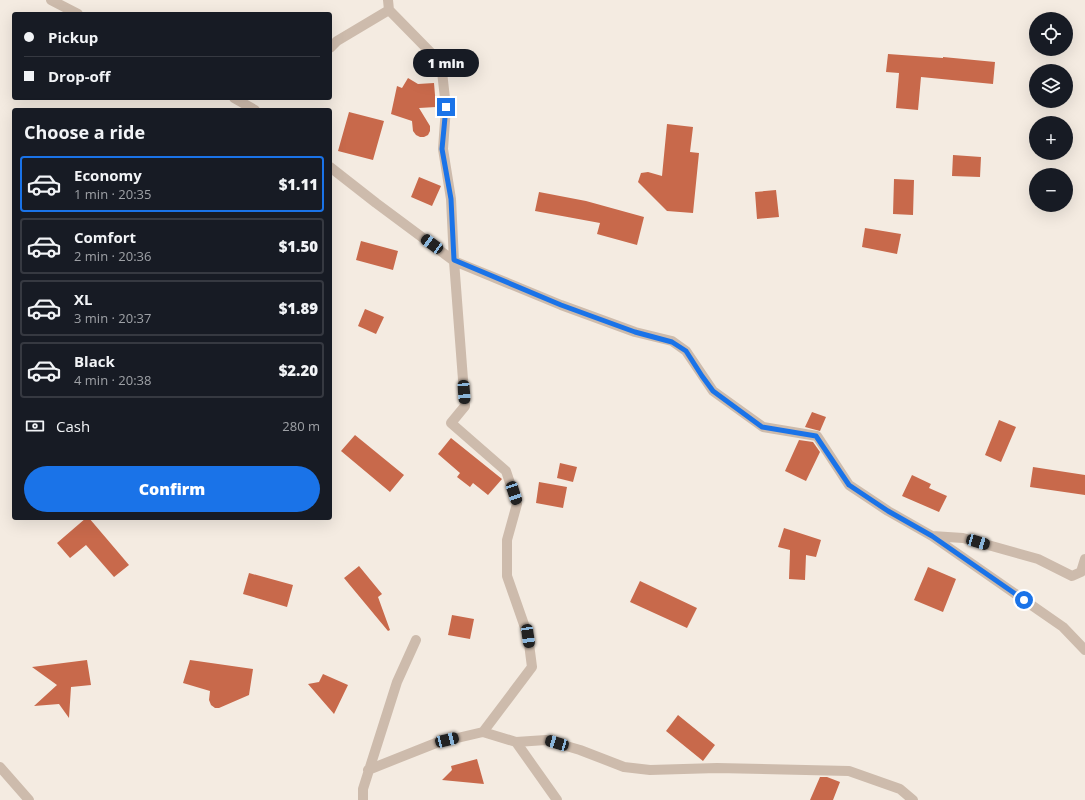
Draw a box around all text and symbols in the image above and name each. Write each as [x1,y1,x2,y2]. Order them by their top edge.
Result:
map controls [1029,12,1073,212]
button: locate [1029,12,1073,56]
text: Pickup [48,27,98,47]
callout: 1 min [413,49,479,77]
text: 1 min [428,54,464,72]
button: layers [1029,64,1073,108]
text: Drop-off [48,66,110,86]
route end [437,98,455,116]
button: + [1029,116,1073,160]
text: Choose a ride [24,120,145,144]
text: Economy [74,165,142,185]
icon: car [26,166,62,202]
button: − [1029,168,1073,212]
text: $1.11 [279,174,318,194]
text: 1 min · 20:35 [74,185,151,203]
text: Comfort [74,227,136,247]
icon: car [26,228,62,264]
car [419,232,445,256]
text: $1.50 [279,236,318,256]
text: 2 min · 20:36 [74,247,151,265]
text: XL [74,289,92,309]
icon: car [26,290,62,326]
text: $1.89 [279,298,318,318]
text: 3 min · 20:37 [74,309,151,327]
text: Black [74,351,115,371]
icon: car [26,352,62,388]
text: $2.20 [279,360,318,380]
text: 4 min · 20:38 [74,371,151,389]
car [457,380,471,404]
icon: cash [24,415,46,437]
text: Cash [56,416,90,436]
text: 280 m [282,417,320,435]
button: Confirm [24,466,320,512]
car [505,480,523,506]
car [965,533,991,551]
route start [1015,591,1033,609]
car [520,623,536,649]
car [434,731,460,749]
car [544,734,570,752]

